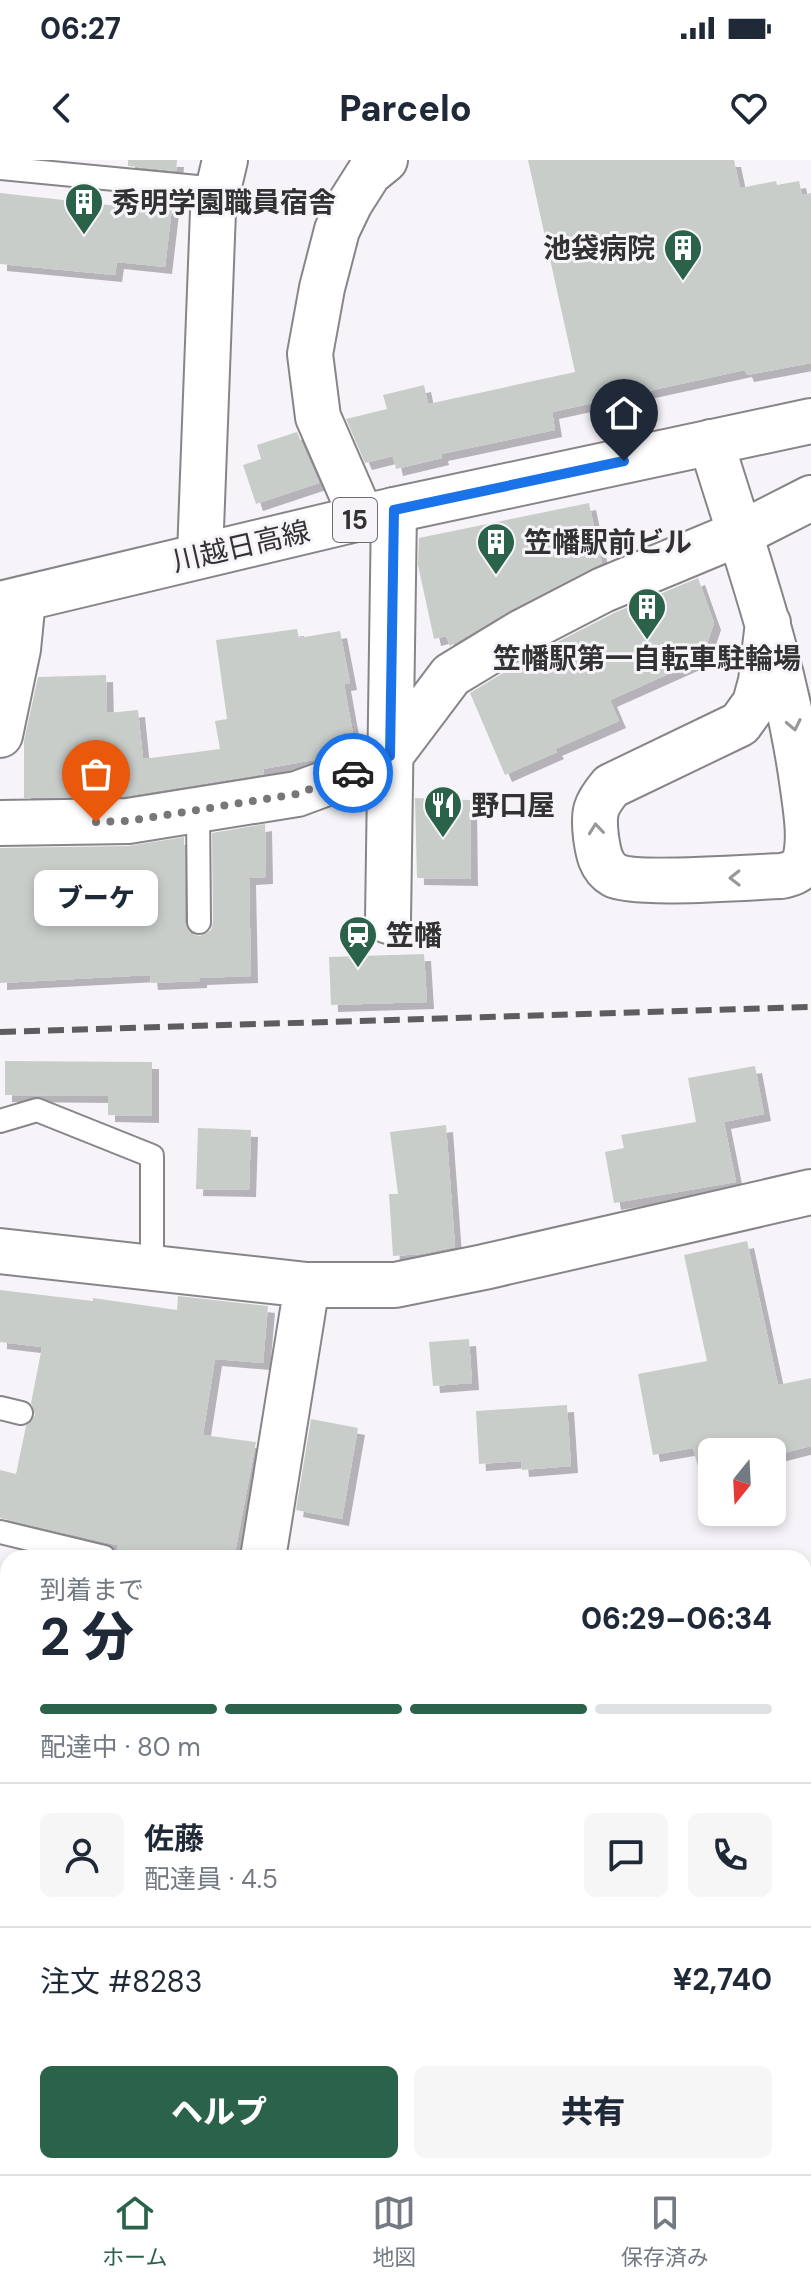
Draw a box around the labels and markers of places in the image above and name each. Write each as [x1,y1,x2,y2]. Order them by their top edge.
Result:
building icon: 秀明学園職員宿舎 [63,181,105,236]
place label: 秀明学園職員宿舎 [112,184,336,221]
building icon: 池袋病院 [662,227,704,282]
place label: 池袋病院 [543,230,655,267]
pin [590,379,658,461]
building icon: 笠幡駅前ビル [475,521,517,576]
place label: 笠幡駅前ビル [524,524,692,561]
building icon: 笠幡駅第一自転車駐輪場 [626,586,668,641]
place label: 笠幡駅第一自転車駐輪場 [493,640,801,677]
pin [62,740,130,822]
restaurant icon: 野口屋 [422,784,464,839]
place label: 野口屋 [471,787,555,824]
callout: ブーケ [34,870,158,926]
station icon: 笠幡 [337,914,379,969]
place label: 笠幡 [386,917,442,954]

